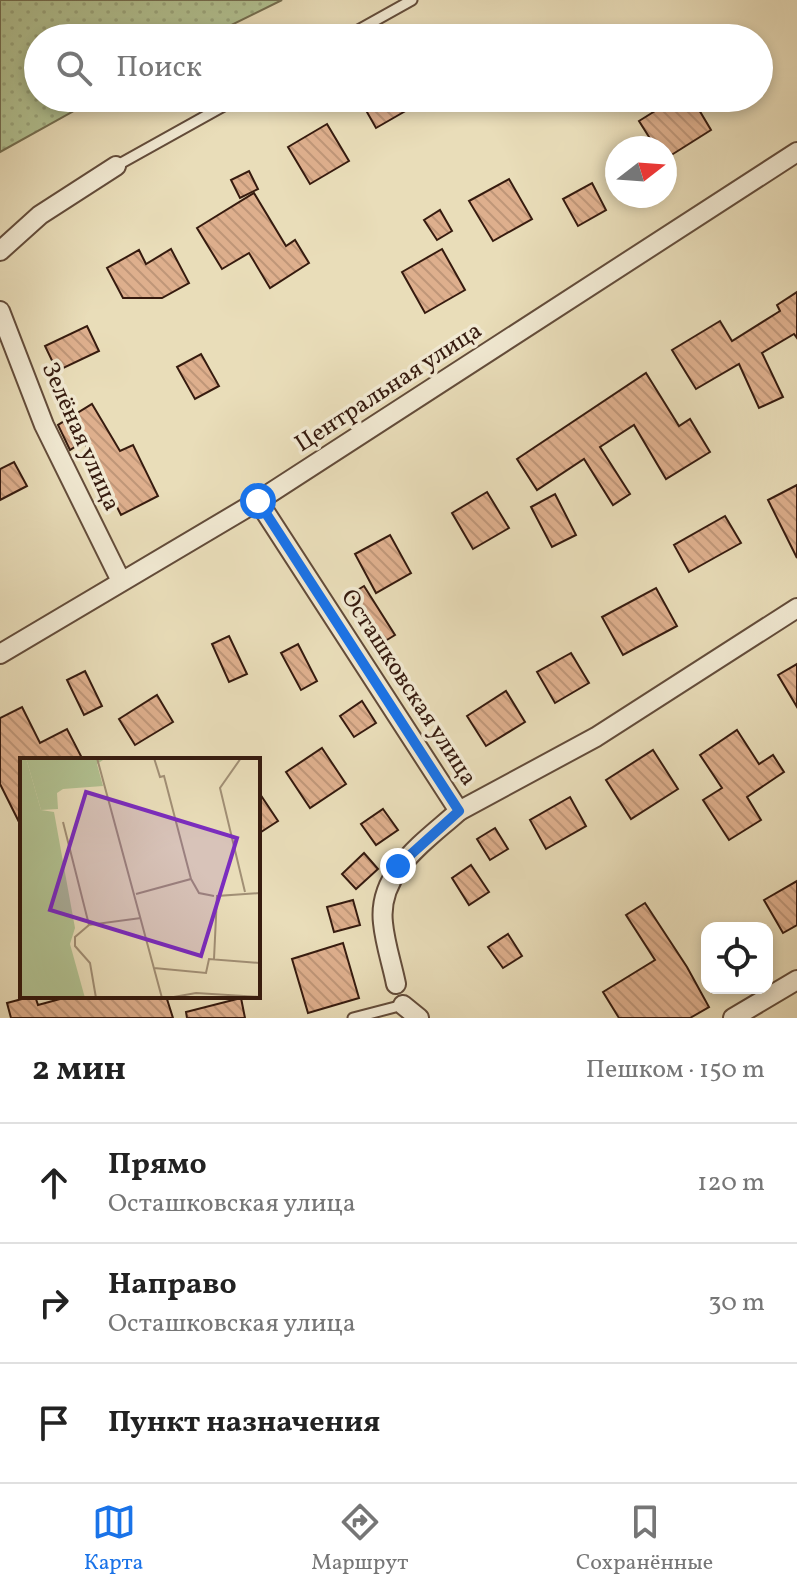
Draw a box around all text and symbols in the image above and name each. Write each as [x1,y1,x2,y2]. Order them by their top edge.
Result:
search box [24,24,773,112]
icon: search [52,46,96,90]
text: Поиск [116,47,202,89]
north arrow [605,136,677,208]
street label: Центральная улица [289,315,489,461]
street label: Зелёная улица [32,357,128,517]
route start [240,483,276,519]
street label: Осташковская улица [332,583,484,793]
inset map [20,758,260,998]
route end [380,848,416,884]
map controls [701,922,773,994]
button: locate [701,922,773,994]
text: 2 мин [32,1047,126,1094]
text: Пешком · 150 m [586,1052,765,1088]
text: Прямо [108,1144,207,1186]
icon: ahead [32,1161,76,1205]
text: 120 m [697,1165,765,1201]
text: Осташковская улица [108,1186,356,1222]
text: Направо [108,1264,237,1306]
icon: right [32,1281,76,1325]
text: 30 m [708,1285,765,1321]
text: Осташковская улица [108,1306,356,1342]
icon: arrive [32,1401,76,1445]
text: Пункт назначения [108,1402,380,1444]
tab: Карта [84,1500,144,1579]
tab: Маршрут [311,1500,408,1579]
tab: Сохранённые [576,1500,713,1579]

